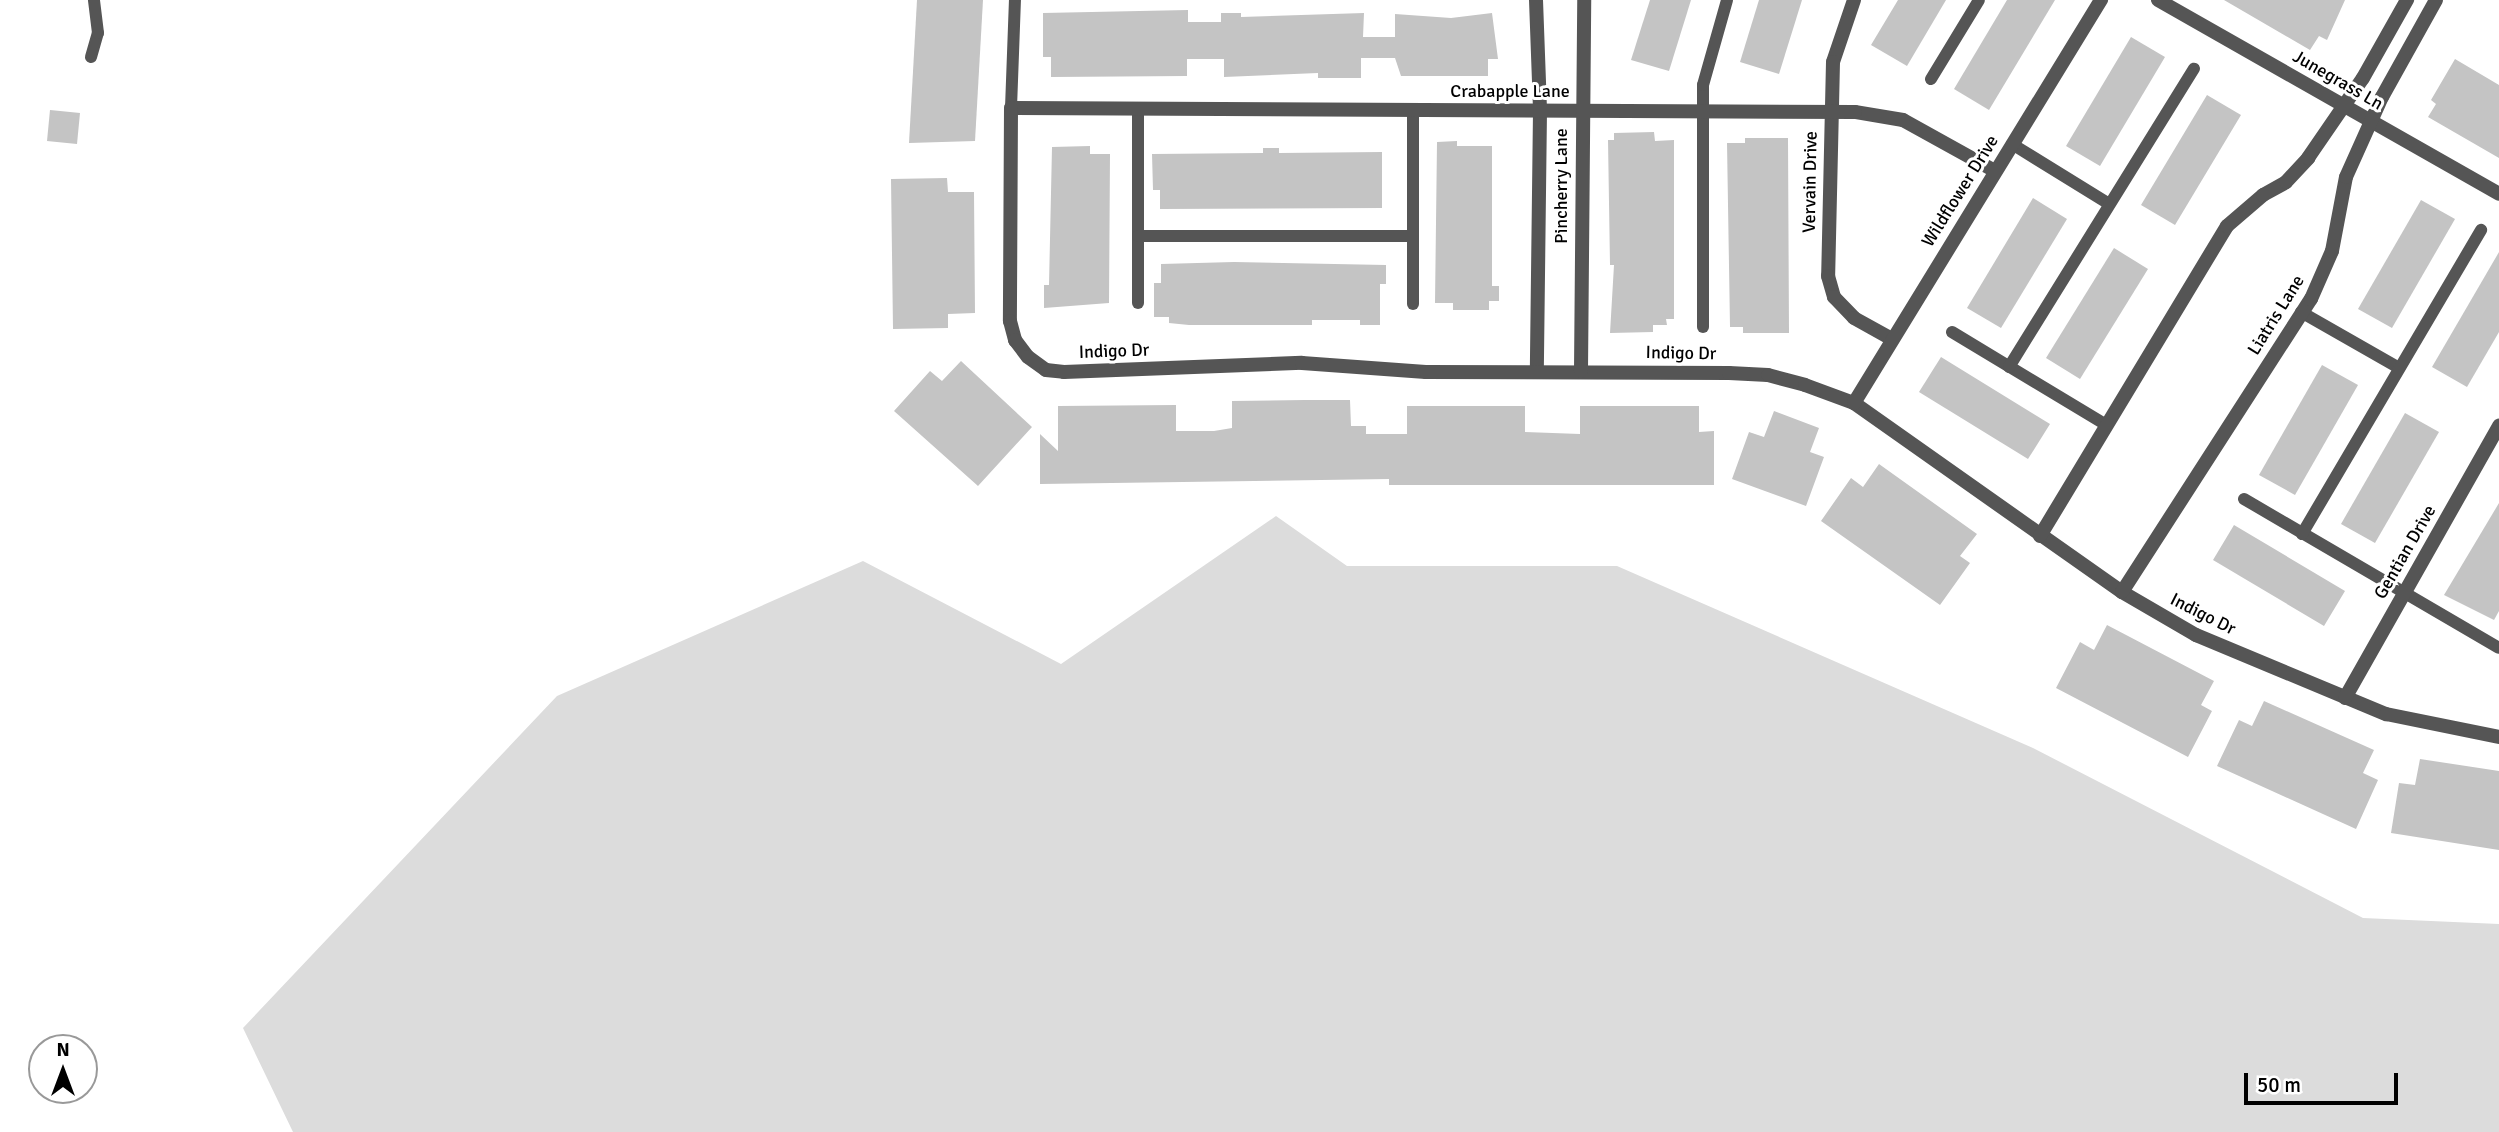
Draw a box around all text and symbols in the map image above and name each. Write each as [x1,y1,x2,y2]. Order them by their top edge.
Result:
street label: Junegrass Ln [2289,45,2387,115]
street label: Crabapple Lane [1450,80,1570,102]
street label: Pincherry Lane [1550,128,1572,244]
street label: Vervain Drive [1798,131,1822,233]
street label: Wildflower Drive [1917,131,2003,251]
street label: Liatris Lane [2243,271,2309,359]
street label: Indigo Dr [1078,339,1150,363]
street label: Indigo Dr [1646,342,1716,364]
street label: Gentian Drive [2369,501,2441,603]
street label: Indigo Dr [2167,588,2239,640]
north arrow [28,1034,98,1104]
text: N [56,1038,70,1062]
scale bar [2247,1058,2401,1102]
text: 50 m [2257,1072,2301,1098]

